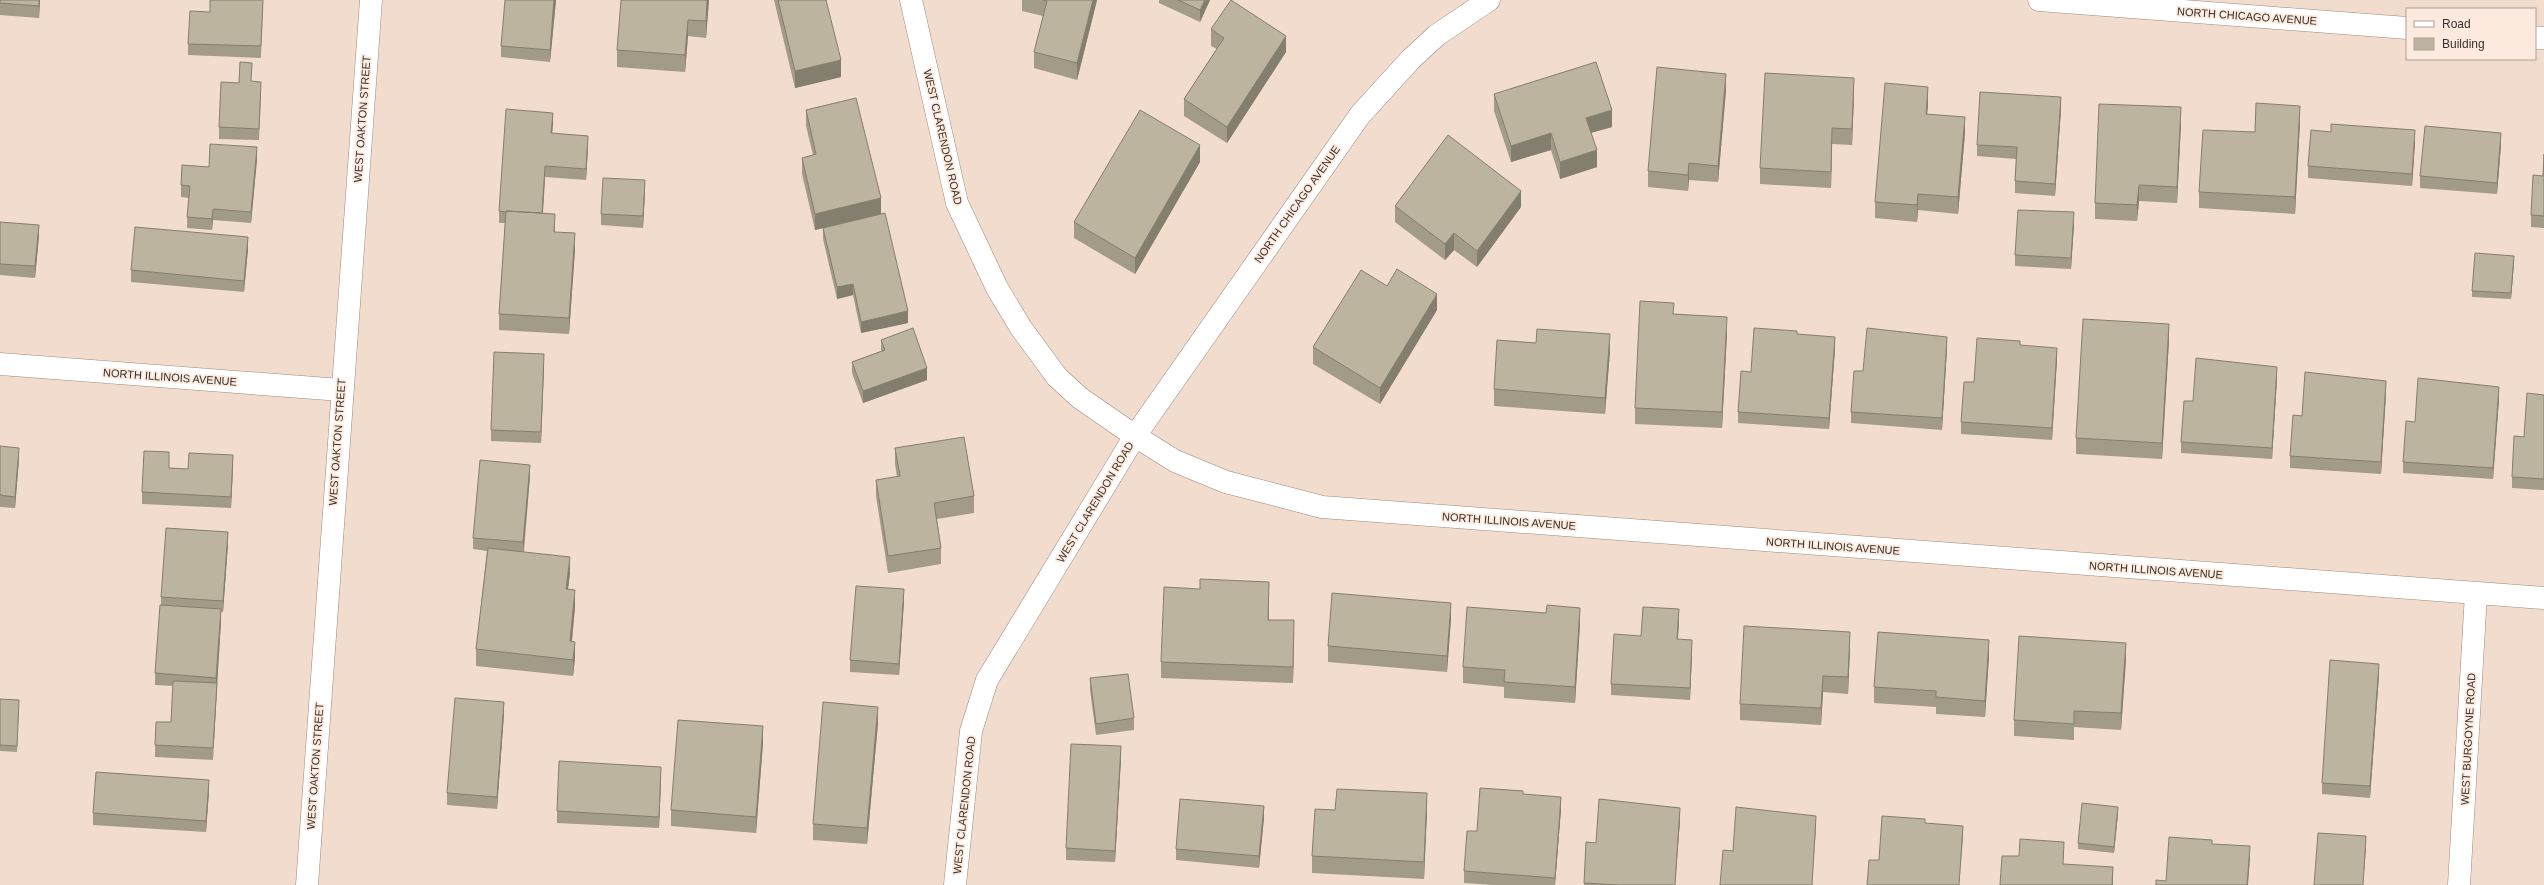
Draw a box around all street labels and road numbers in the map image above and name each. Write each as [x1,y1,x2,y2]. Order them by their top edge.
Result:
street label: NORTH CHICAGO AVENUE [2177,5,2317,27]
street label: WEST OAKTON STREET [352,55,372,183]
street label: WEST CLARENDON ROAD [922,68,964,206]
street label: NORTH CHICAGO AVENUE [1252,143,1342,265]
street label: NORTH ILLINOIS AVENUE [103,366,237,388]
street label: WEST OAKTON STREET [327,378,347,506]
street label: WEST CLARENDON ROAD [1054,439,1136,564]
street label: NORTH ILLINOIS AVENUE [1442,510,1576,532]
street label: NORTH ILLINOIS AVENUE [1766,535,1900,557]
street label: NORTH ILLINOIS AVENUE [2089,559,2223,581]
street label: WEST BURGOYNE ROAD [2459,673,2477,805]
street label: WEST OAKTON STREET [305,702,325,830]
street label: WEST CLARENDON ROAD [951,735,977,875]

